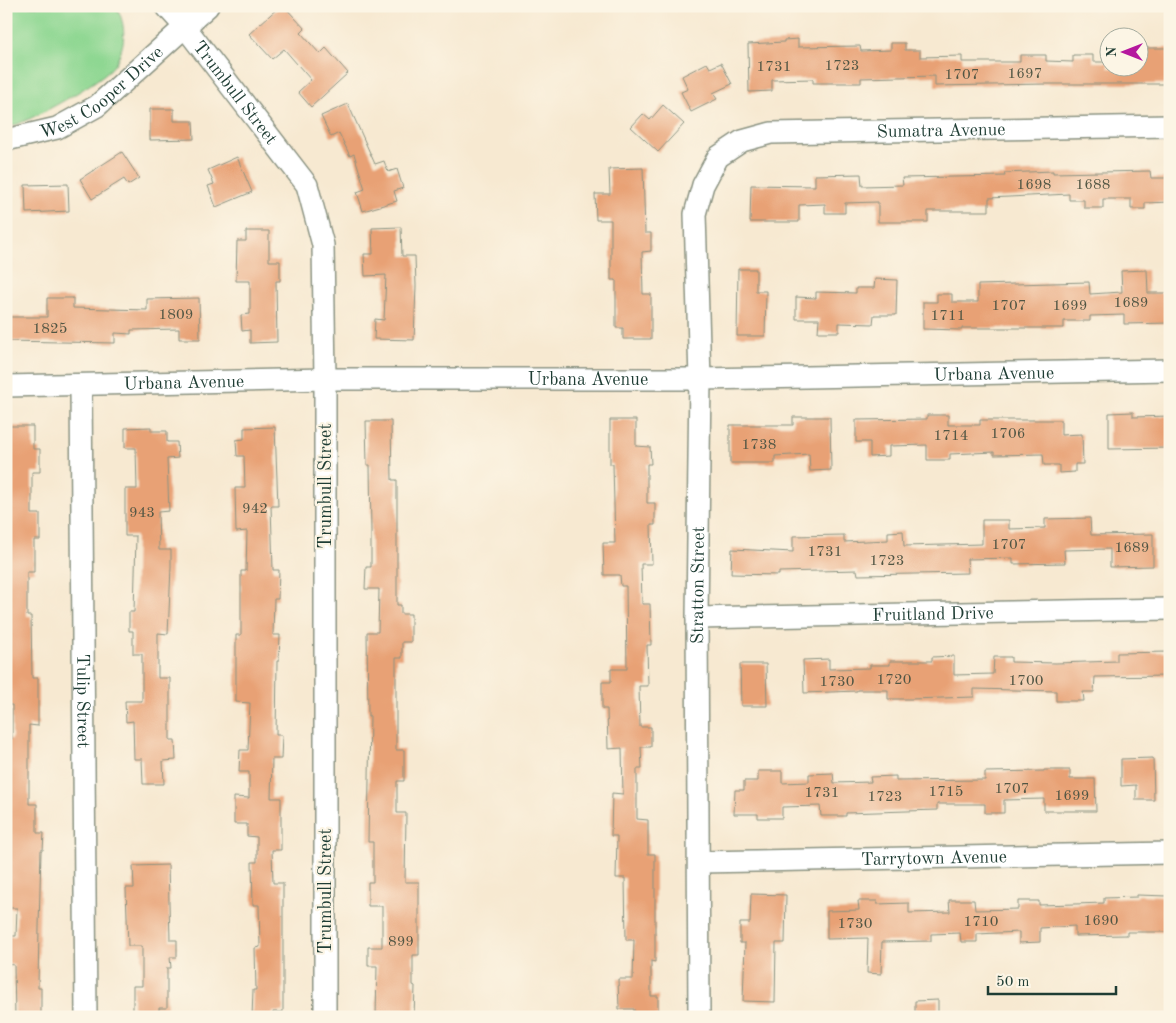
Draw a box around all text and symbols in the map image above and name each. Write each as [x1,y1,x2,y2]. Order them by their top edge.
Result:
north arrow [1098,28,1148,78]
street label: Trumbull Street [189,38,280,148]
street label: West Cooper Drive [38,43,167,142]
text: N [1105,46,1119,57]
house number: 1723 [825,59,859,74]
house number: 1731 [757,60,791,75]
house number: 1697 [1008,67,1042,82]
house number: 1707 [945,68,979,83]
street label: Sumatra Avenue [877,121,1006,141]
house number: 1698 [1017,178,1051,193]
house number: 1688 [1076,178,1110,193]
house number: 1689 [1114,296,1148,311]
house number: 1707 [992,299,1026,314]
house number: 1699 [1053,299,1087,314]
house number: 1809 [159,308,193,323]
house number: 1711 [931,309,965,324]
house number: 1825 [33,322,67,337]
street label: Urbana Avenue [933,364,1054,385]
street label: Urbana Avenue [528,371,648,389]
street label: Urbana Avenue [124,373,244,393]
street label: Trumbull Street [317,423,335,549]
house number: 1706 [991,427,1025,442]
house number: 1714 [934,429,968,444]
house number: 1738 [742,438,776,453]
house number: 942 [242,502,268,517]
house number: 943 [129,506,155,521]
street label: Stratton Street [689,526,708,644]
house number: 1707 [992,538,1026,553]
house number: 1689 [1115,541,1149,556]
house number: 1731 [808,545,842,560]
house number: 1723 [870,554,904,569]
street label: Fruitland Drive [872,604,994,625]
street label: Tulip Street [73,654,92,748]
house number: 1720 [877,673,911,688]
house number: 1700 [1009,674,1043,689]
house number: 1730 [820,675,854,690]
house number: 1707 [995,782,1029,797]
house number: 1715 [929,785,963,800]
house number: 1731 [805,786,839,801]
house number: 1699 [1055,789,1089,804]
house number: 1723 [868,790,902,805]
street label: Trumbull Street [317,828,335,954]
street label: Tarrytown Avenue [861,848,1007,869]
house number: 1690 [1084,914,1118,929]
house number: 1710 [964,915,998,930]
house number: 1730 [838,917,872,932]
house number: 899 [388,935,414,950]
scale bar [988,963,1116,995]
text: 50 m [996,975,1030,990]

